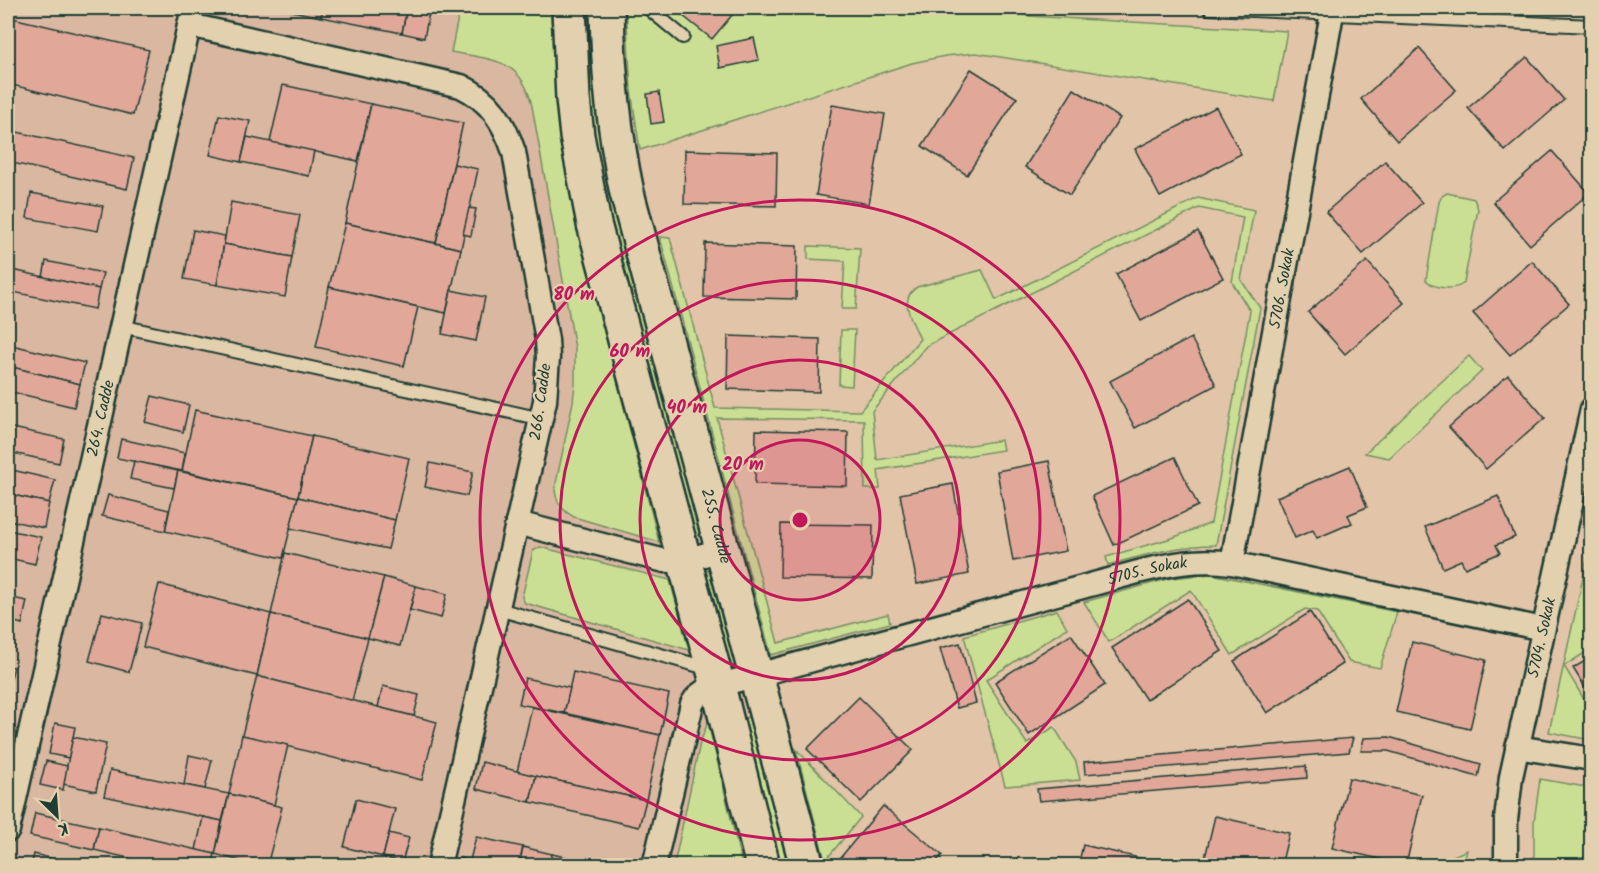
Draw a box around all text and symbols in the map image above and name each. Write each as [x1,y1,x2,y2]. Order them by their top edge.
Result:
street label: 5706. Sokak [1262,246,1302,331]
text: 80 m [553,281,595,310]
text: 60 m [610,338,651,367]
street label: 266. Cadde [523,362,559,442]
street label: 264. Cadde [80,378,121,459]
text: 40 m [667,394,708,423]
text: 20 m [722,451,764,480]
street label: 255. Cadde [694,486,738,566]
centre of rings [790,510,810,530]
street label: 5705. Sokak [1105,550,1189,592]
street label: 5704. Sokak [1521,595,1563,680]
north arrow [27,786,87,846]
text: K [53,815,72,842]

